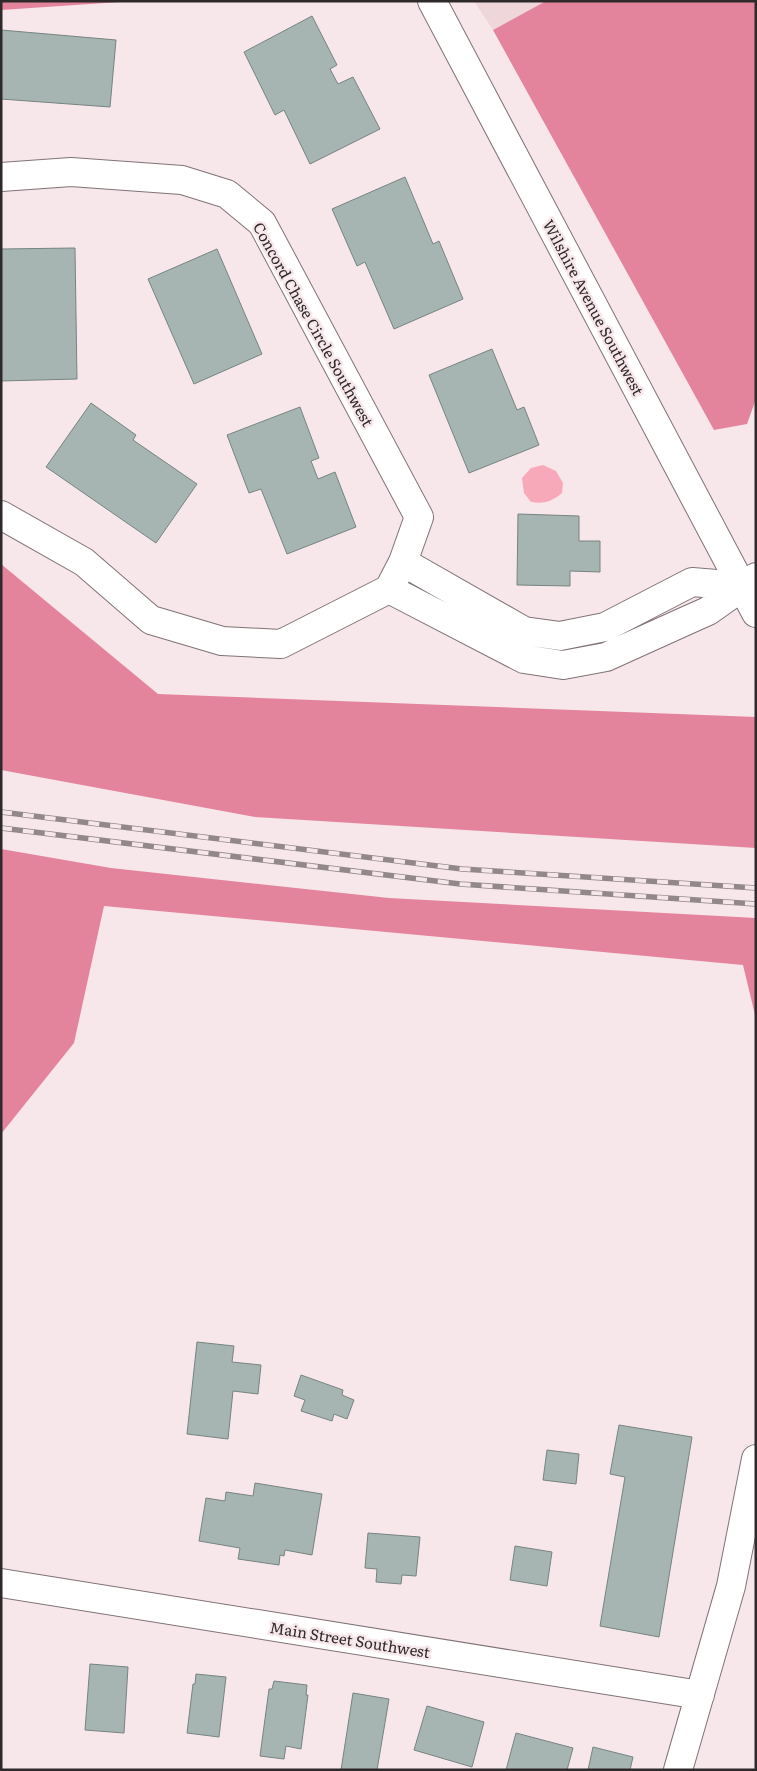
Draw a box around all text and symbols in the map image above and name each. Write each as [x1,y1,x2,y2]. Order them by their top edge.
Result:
street label: Wilshire Avenue Southwest [538,215,650,399]
street label: Concord Chase Circle Southwest [248,218,380,430]
street label: Main Street Southwest [268,1615,432,1663]

